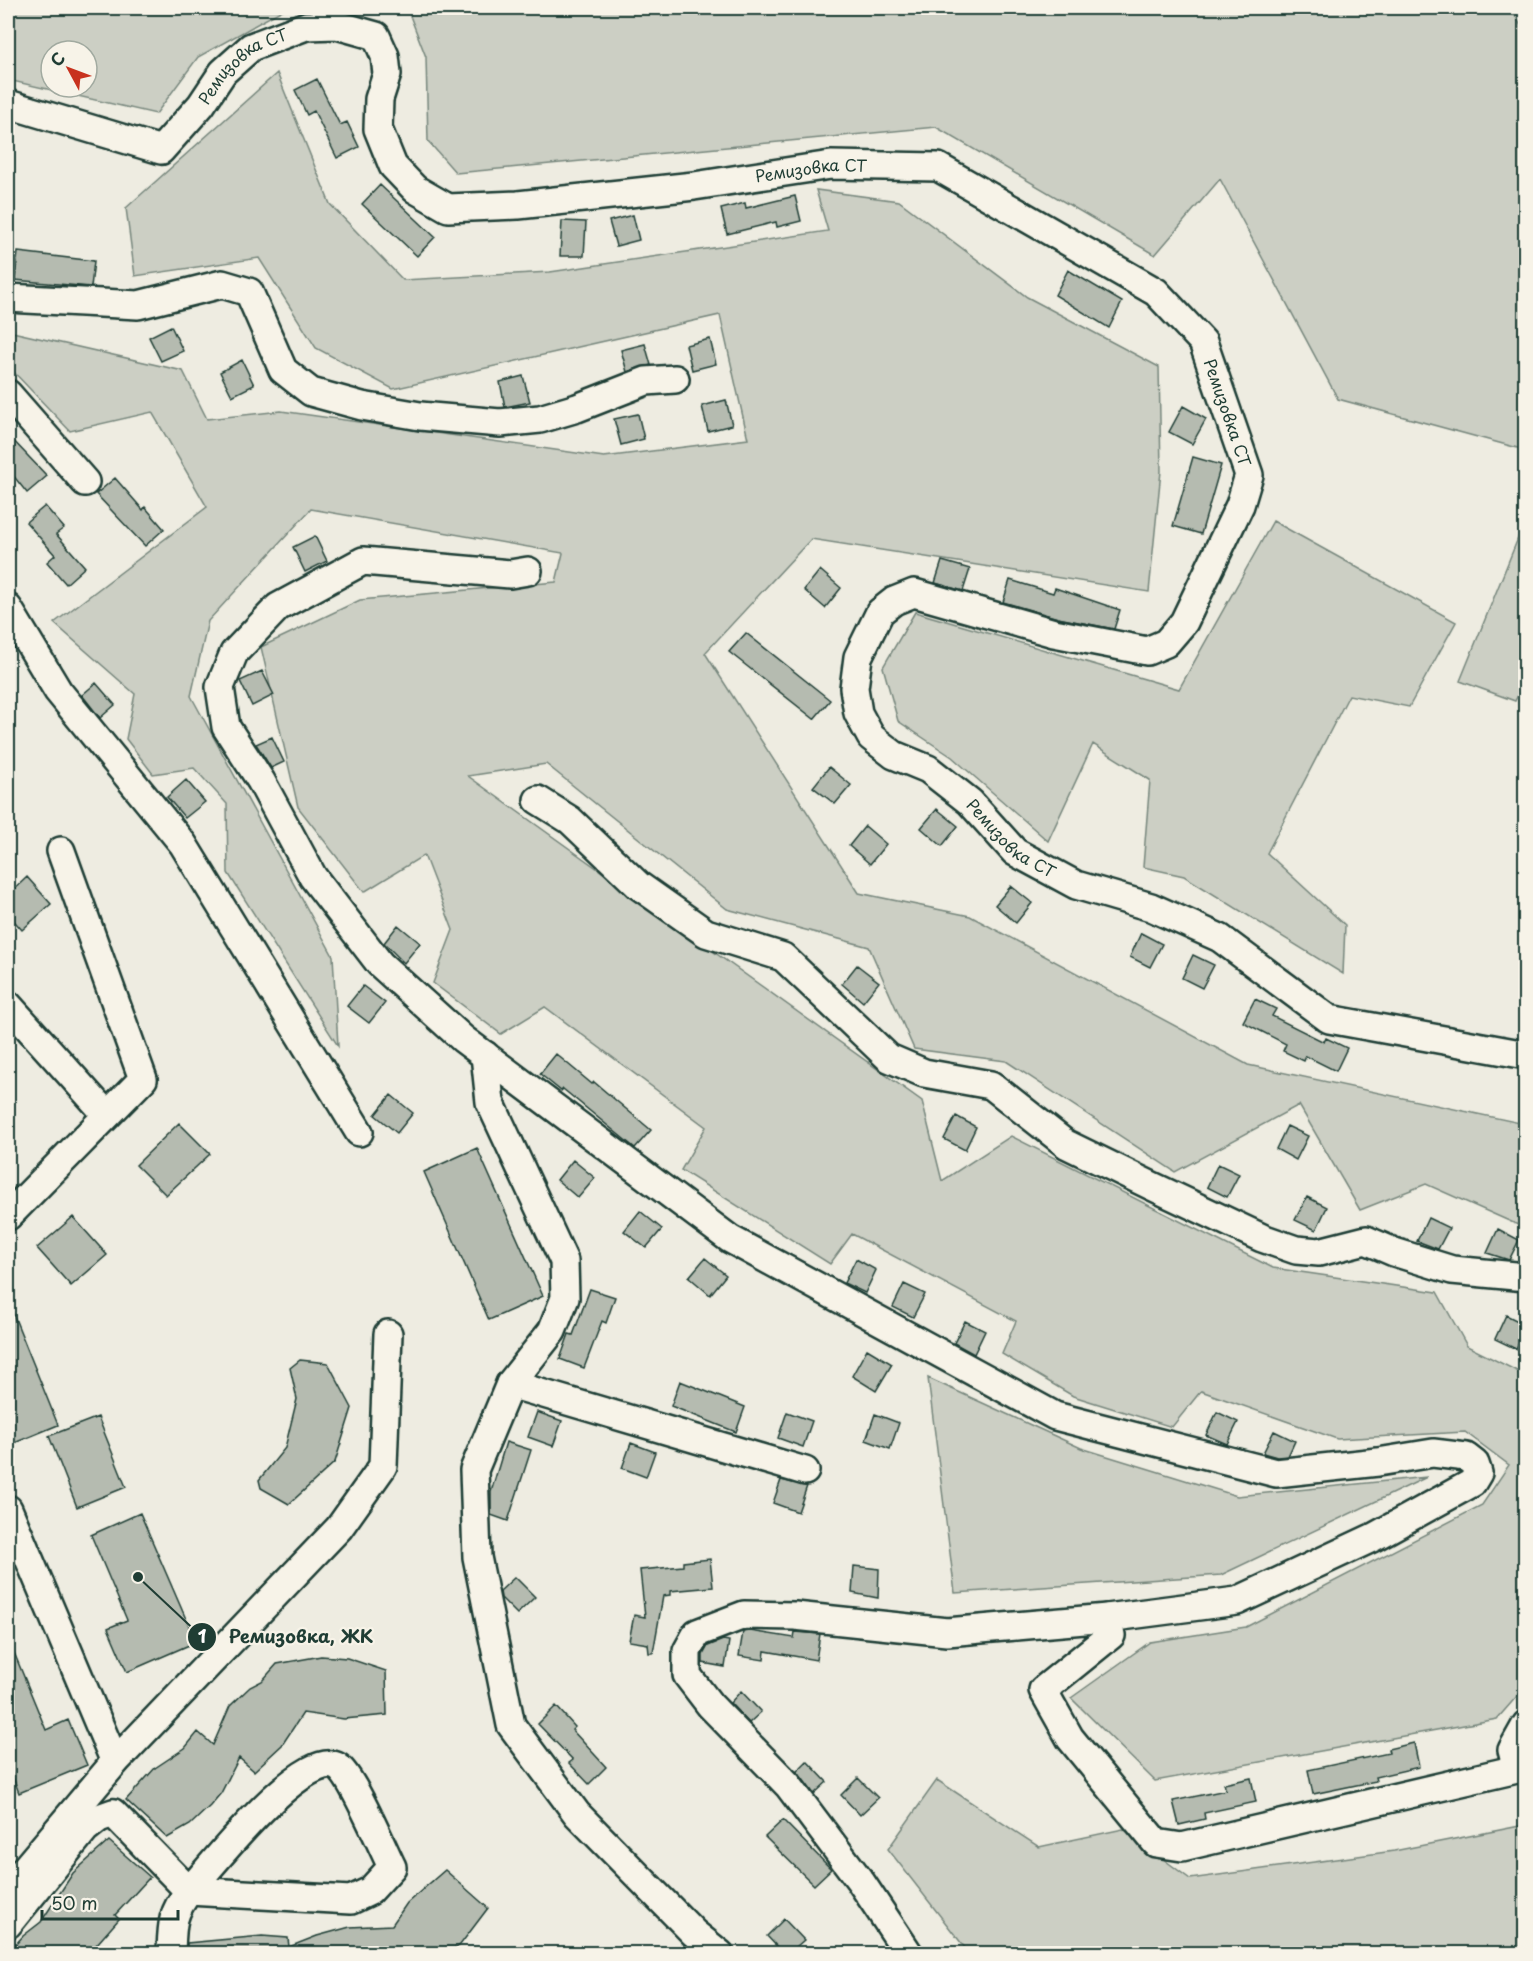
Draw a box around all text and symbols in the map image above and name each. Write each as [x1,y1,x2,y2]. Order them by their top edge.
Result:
street label: Ремизовка СТ [192,21,291,109]
north arrow [39,39,99,99]
text: С [44,46,70,71]
street label: Ремизовка СТ [753,152,867,188]
street label: Ремизовка СТ [1199,355,1258,470]
street label: Ремизовка СТ [961,793,1061,883]
callout: Ремизовка, ЖК [187,1619,386,1655]
text: 1 [198,1622,207,1649]
text: Ремизовка, ЖК [229,1622,374,1649]
scale bar [42,1883,178,1921]
text: 50 m [51,1889,98,1916]

